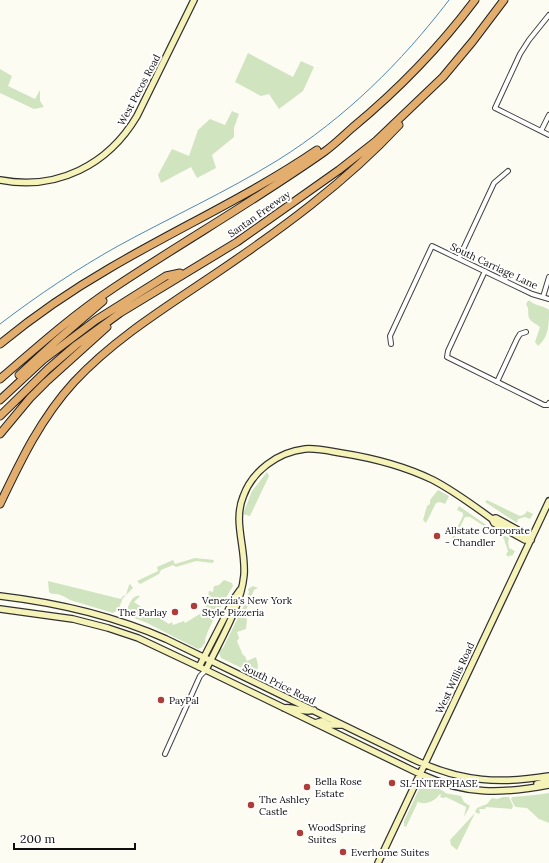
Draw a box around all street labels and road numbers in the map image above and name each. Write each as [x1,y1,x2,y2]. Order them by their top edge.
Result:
street label: West Pecos Road [115,52,163,128]
street label: Santan Freeway [225,187,293,240]
street label: South Carriage Lane [448,240,540,292]
street label: West Willis Road [433,640,477,716]
street label: South Price Road [240,661,318,707]

